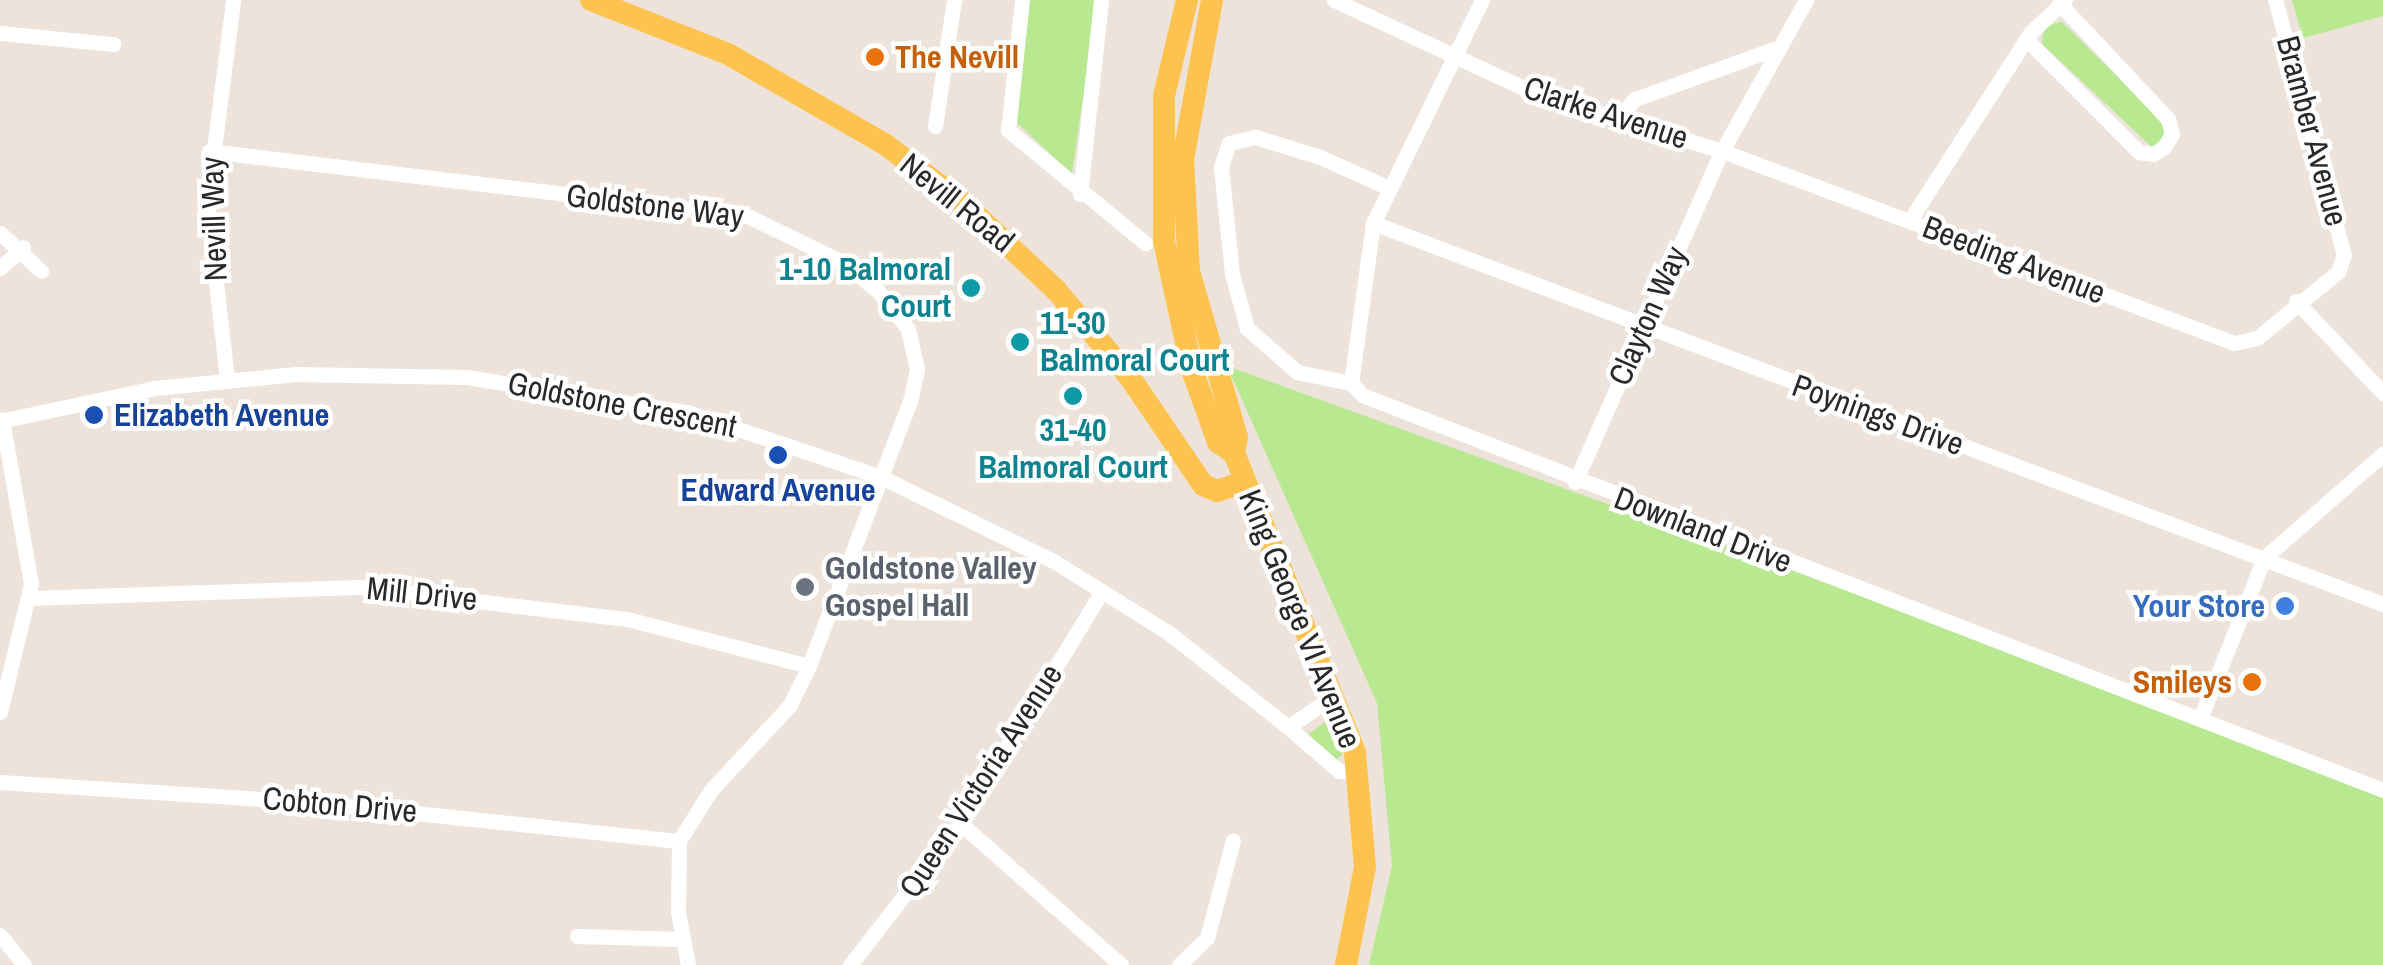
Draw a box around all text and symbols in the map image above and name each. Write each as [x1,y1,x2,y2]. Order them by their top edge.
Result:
street label: Bramber Avenue [2268,31,2356,231]
place label: The Nevill [895,38,1019,76]
marker: The Nevill [864,46,886,68]
street label: Clarke Avenue [1518,68,1694,158]
street label: Nevill Road [892,145,1022,261]
street label: Nevill Way [193,156,235,282]
street label: Goldstone Way [564,176,746,236]
street label: Beeding Avenue [1917,207,2111,313]
street label: Clayton Way [1600,241,1696,391]
place label: 1-10 Balmoral Court [779,251,951,326]
marker: 1-10 Balmoral Court [960,277,982,299]
place label: 11-30 Balmoral Court [1040,305,1230,380]
marker: 11-30 Balmoral Court [1009,331,1031,353]
street label: Goldstone Crescent [505,364,739,446]
street label: Poynings Drive [1787,366,1969,464]
marker: 31-40 Balmoral Court [1062,385,1084,407]
place label: Elizabeth Avenue [114,396,330,434]
marker: Elizabeth Avenue [83,404,105,426]
place label: 31-40 Balmoral Court [978,412,1168,487]
marker: Edward Avenue [767,444,789,466]
place label: Edward Avenue [680,471,876,509]
street label: Downland Drive [1609,479,1797,581]
street label: King George VI Avenue [1230,484,1370,754]
place label: Goldstone Valley Gospel Hall [825,550,1036,625]
street label: Mill Drive [365,569,479,619]
marker: Goldstone Valley Gospel Hall [794,576,816,598]
place label: Your Store [2133,587,2265,625]
marker: Your Store [2274,595,2296,617]
street label: Queen Victoria Avenue [891,657,1071,905]
place label: Smileys [2133,663,2232,701]
marker: Smileys [2241,671,2263,693]
street label: Cobton Drive [261,779,419,831]

